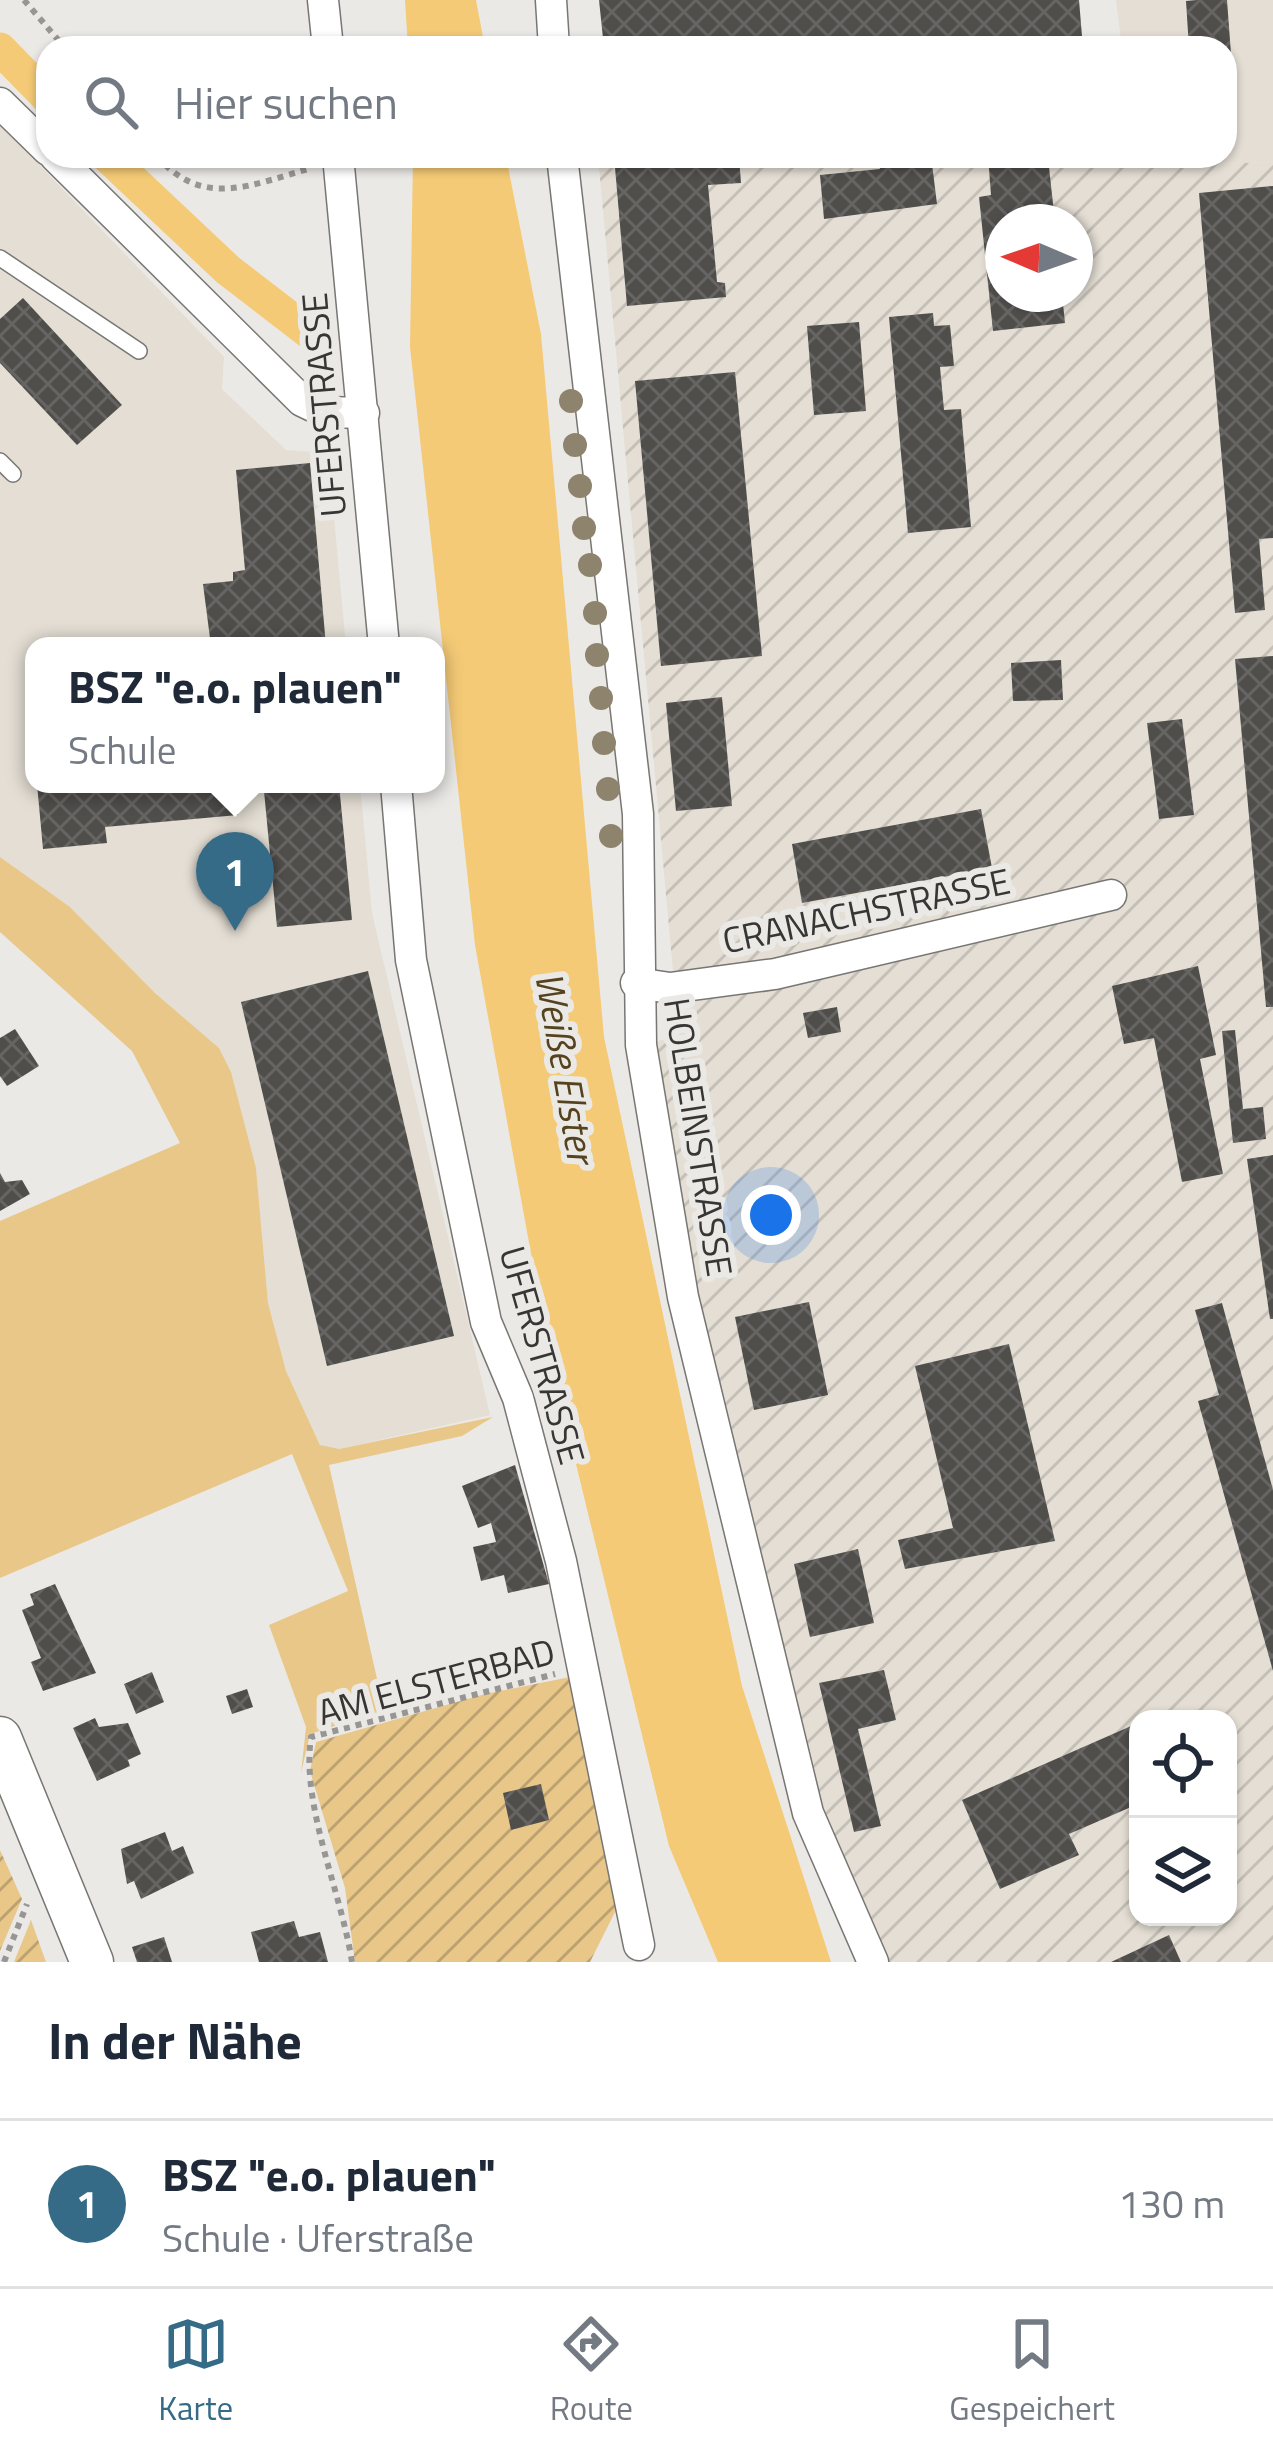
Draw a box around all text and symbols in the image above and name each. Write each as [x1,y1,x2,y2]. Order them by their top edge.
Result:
search box [36,36,1237,168]
text: Hier suchen [174,68,398,136]
icon: search [78,69,144,135]
north arrow [985,204,1093,312]
street label: UFERSTRASSE [286,291,360,519]
popup [25,637,445,793]
text: BSZ "e.o. plauen" [68,652,402,720]
text: Schule [68,720,177,779]
pin: 1 [196,832,274,931]
street label: CRANACHSTRASSE [717,853,1015,967]
water label: Weiße Elster [520,967,613,1172]
street label: HOLBEINSTRASSE [650,994,748,1280]
your location [741,1185,801,1245]
street label: UFERSTRASSE [486,1239,600,1471]
street label: AM ELSTERBAD [311,1623,561,1739]
map controls [1129,1710,1237,1926]
button: locate [1129,1710,1237,1818]
button: layers [1129,1818,1237,1926]
text: In der Nähe [48,2001,302,2079]
text: BSZ "e.o. plauen" [162,2140,496,2208]
text: 1 [76,2174,98,2233]
text: 130 m [1118,2174,1225,2233]
text: Schule · Uferstraße [162,2208,474,2267]
tab: Karte [158,2311,233,2433]
tab: Route [550,2311,633,2433]
tab: Gespeichert [949,2311,1115,2433]

